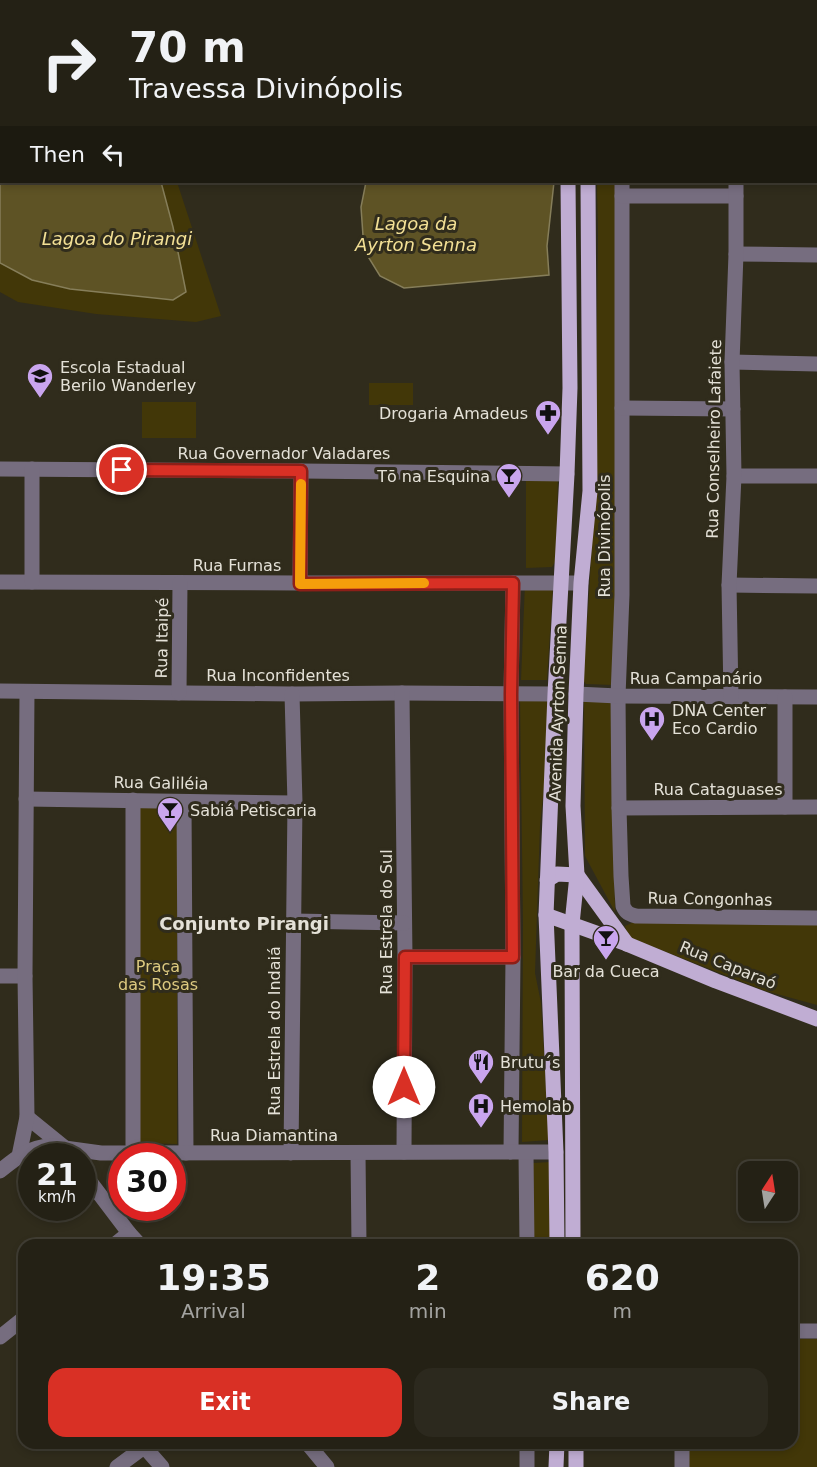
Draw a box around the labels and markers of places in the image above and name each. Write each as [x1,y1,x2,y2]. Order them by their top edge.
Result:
place label: Escola Estadual Berilo Wanderley [60,358,196,395]
school or university icon: Escola Estadual Berilo Wanderley [25,361,55,399]
pharmacy icon: Drogaria Amadeus [533,398,563,436]
place label: Drogaria Amadeus [379,404,528,423]
pin [96,444,147,495]
bar icon: Tō na Esquina [494,461,524,499]
place label: Tō na Esquina [376,467,490,486]
place label: DNA Center Eco Cardio [672,701,767,738]
hospital icon: DNA Center Eco Cardio [637,704,667,742]
bar icon: Sabiá Petiscaria [155,795,185,833]
place label: Sabiá Petiscaria [190,801,317,820]
bar icon: Bar da Cueca [591,923,621,961]
place label: Bar da Cueca [552,962,660,981]
restaurant icon: Brutu´s [466,1047,496,1085]
place label: Brutu´s [500,1053,560,1072]
hospital icon: Hemolab [466,1091,496,1129]
place label: Hemolab [500,1097,572,1116]

